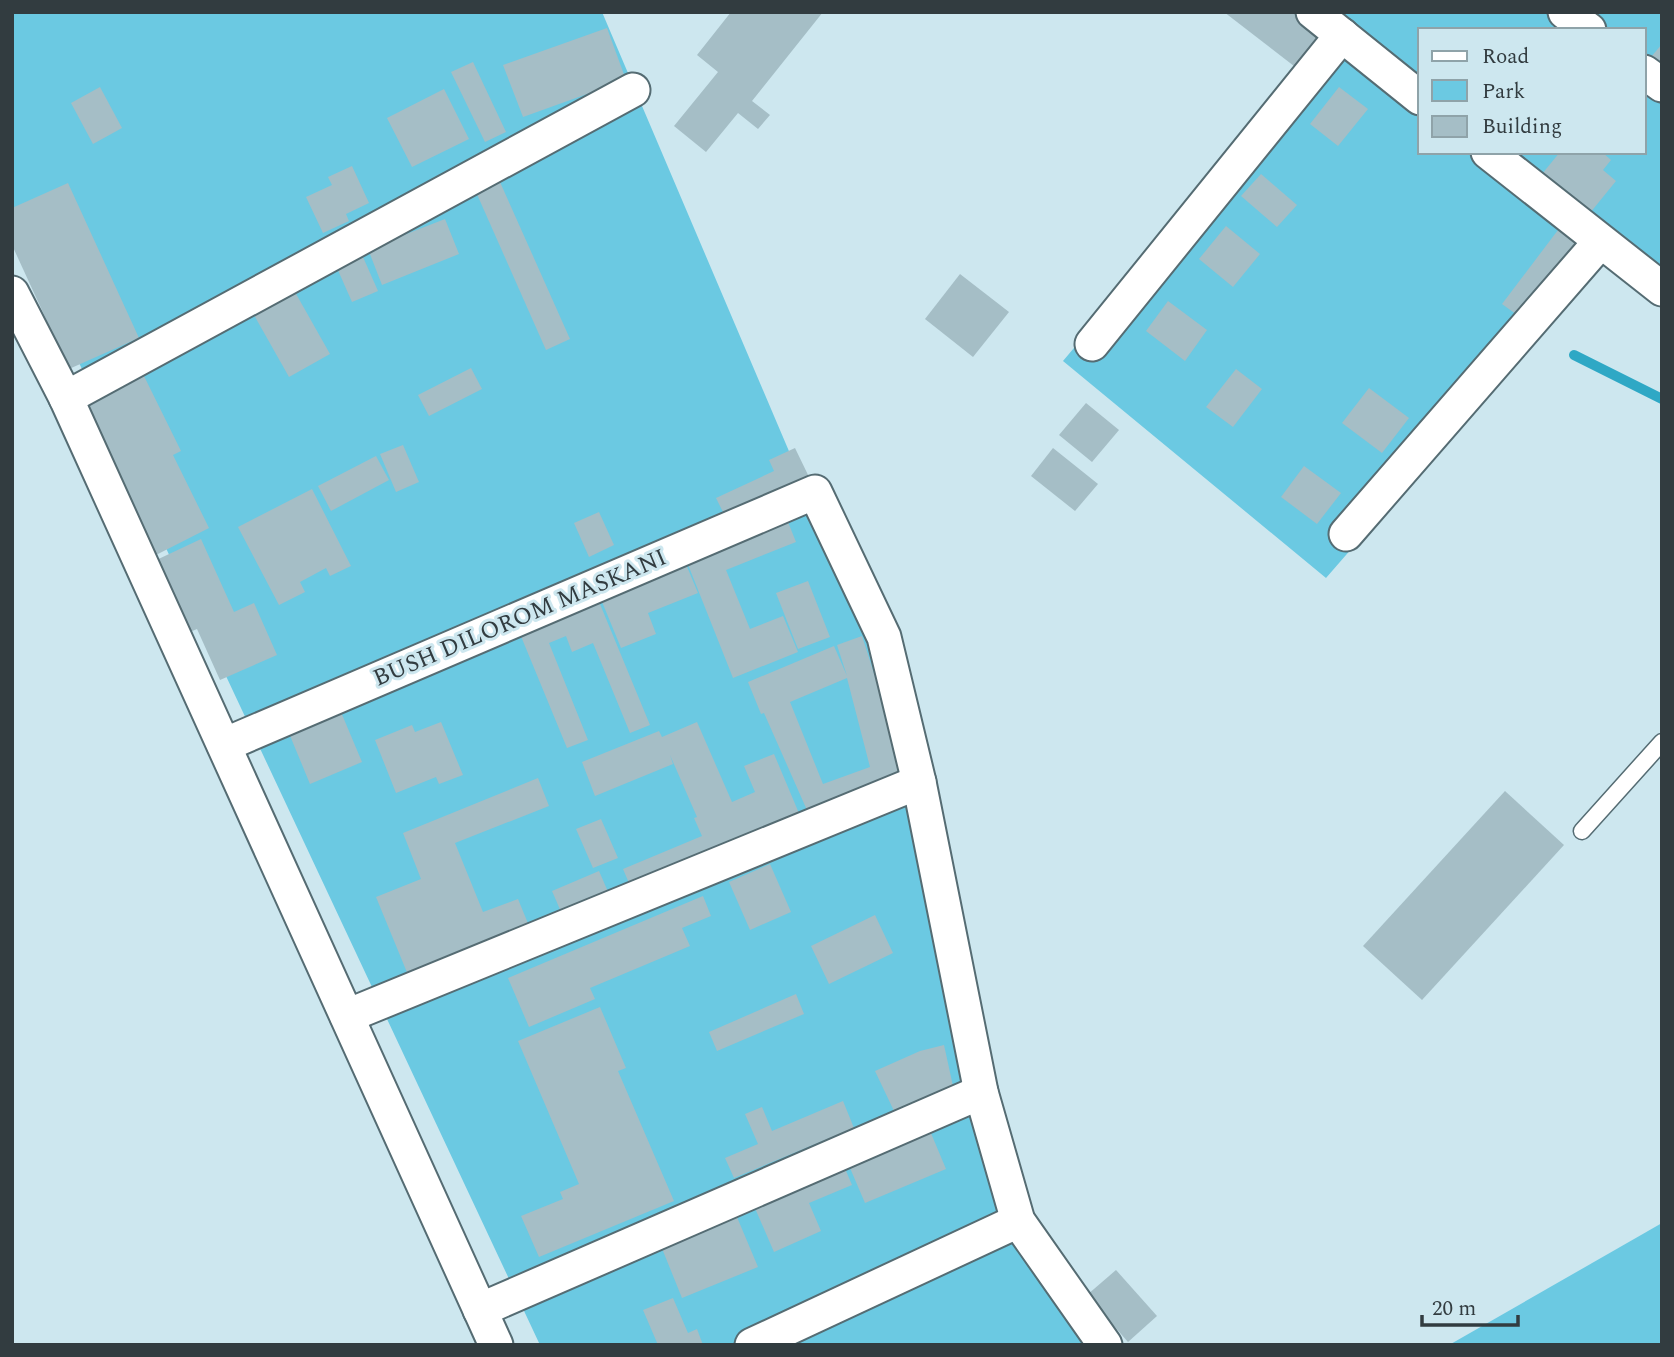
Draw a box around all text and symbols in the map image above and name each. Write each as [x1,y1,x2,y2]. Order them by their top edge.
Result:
legend [1418,28,1646,154]
text: Road [1482,41,1529,73]
text: Park [1482,76,1526,108]
text: Building [1482,111,1562,143]
street label: BUSH DILOROM MASKANI [367,540,673,696]
scale bar [1422,1284,1518,1328]
text: 20 m [1432,1293,1476,1325]

